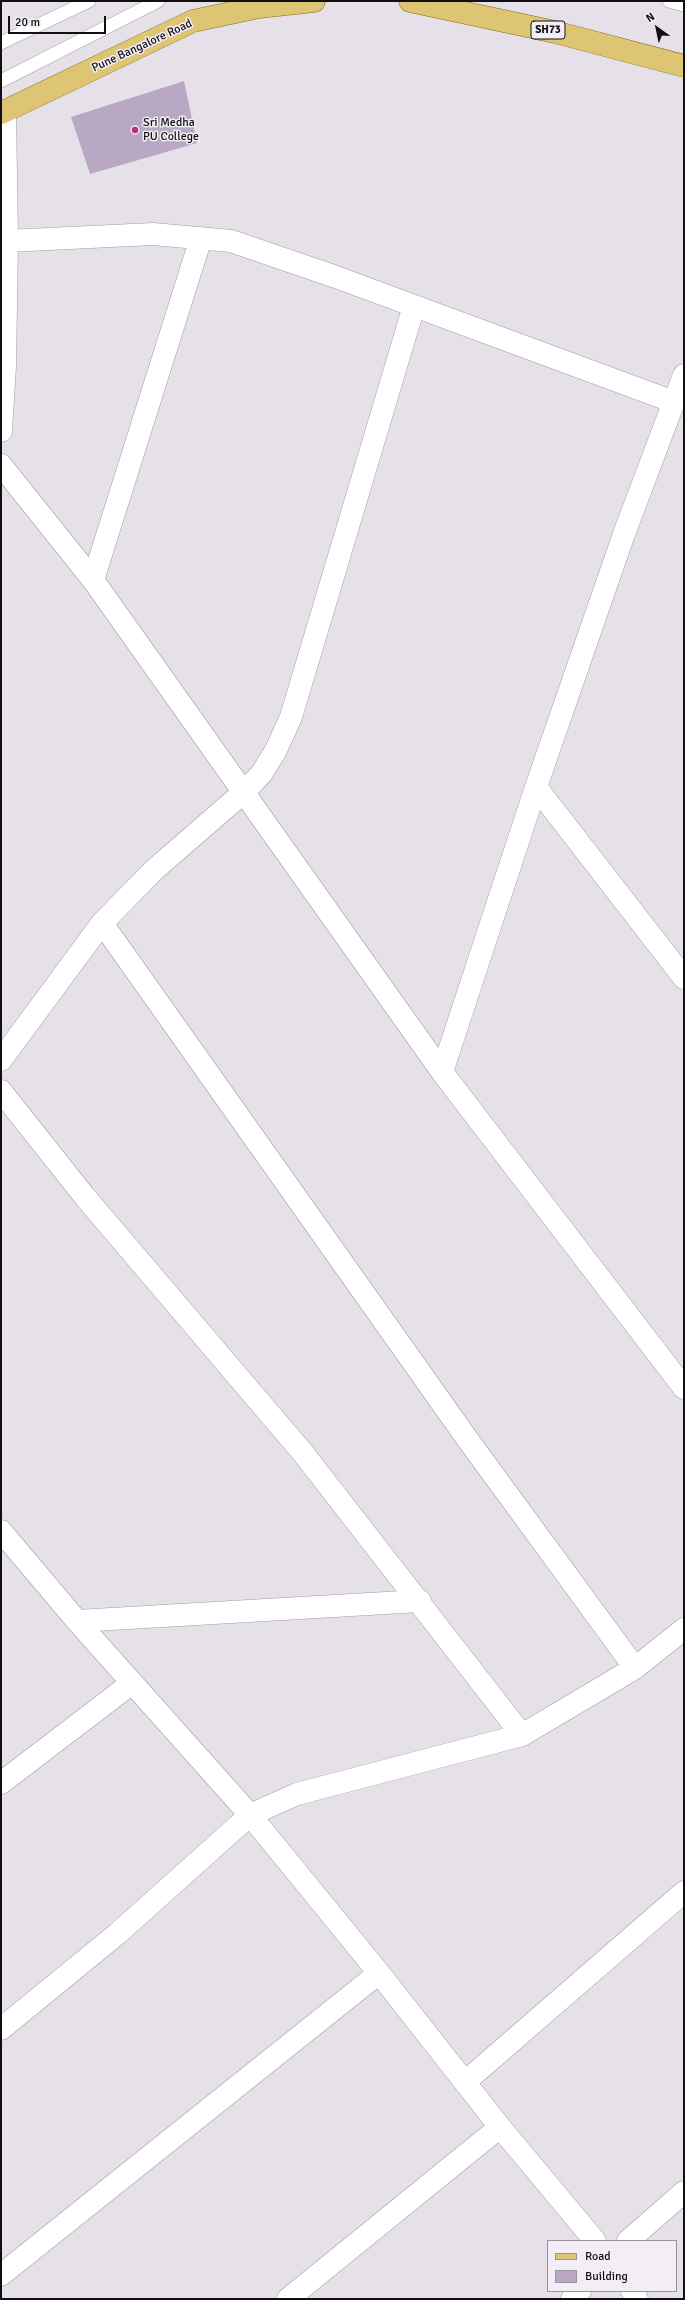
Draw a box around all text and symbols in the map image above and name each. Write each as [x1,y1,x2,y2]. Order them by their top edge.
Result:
scale bar [10,8,108,34]
north arrow [637,8,677,48]
text: N [643,10,657,25]
text: 20 m [15,15,40,30]
street label: Pune Bangalore Road [90,16,194,76]
road number: SH73 [531,21,565,39]
place label: Sri Medha PU College [143,116,199,144]
marker: Sri Medha PU College [130,125,140,135]
legend [547,2240,677,2292]
text: Road [585,2249,611,2264]
text: Building [585,2269,628,2284]

